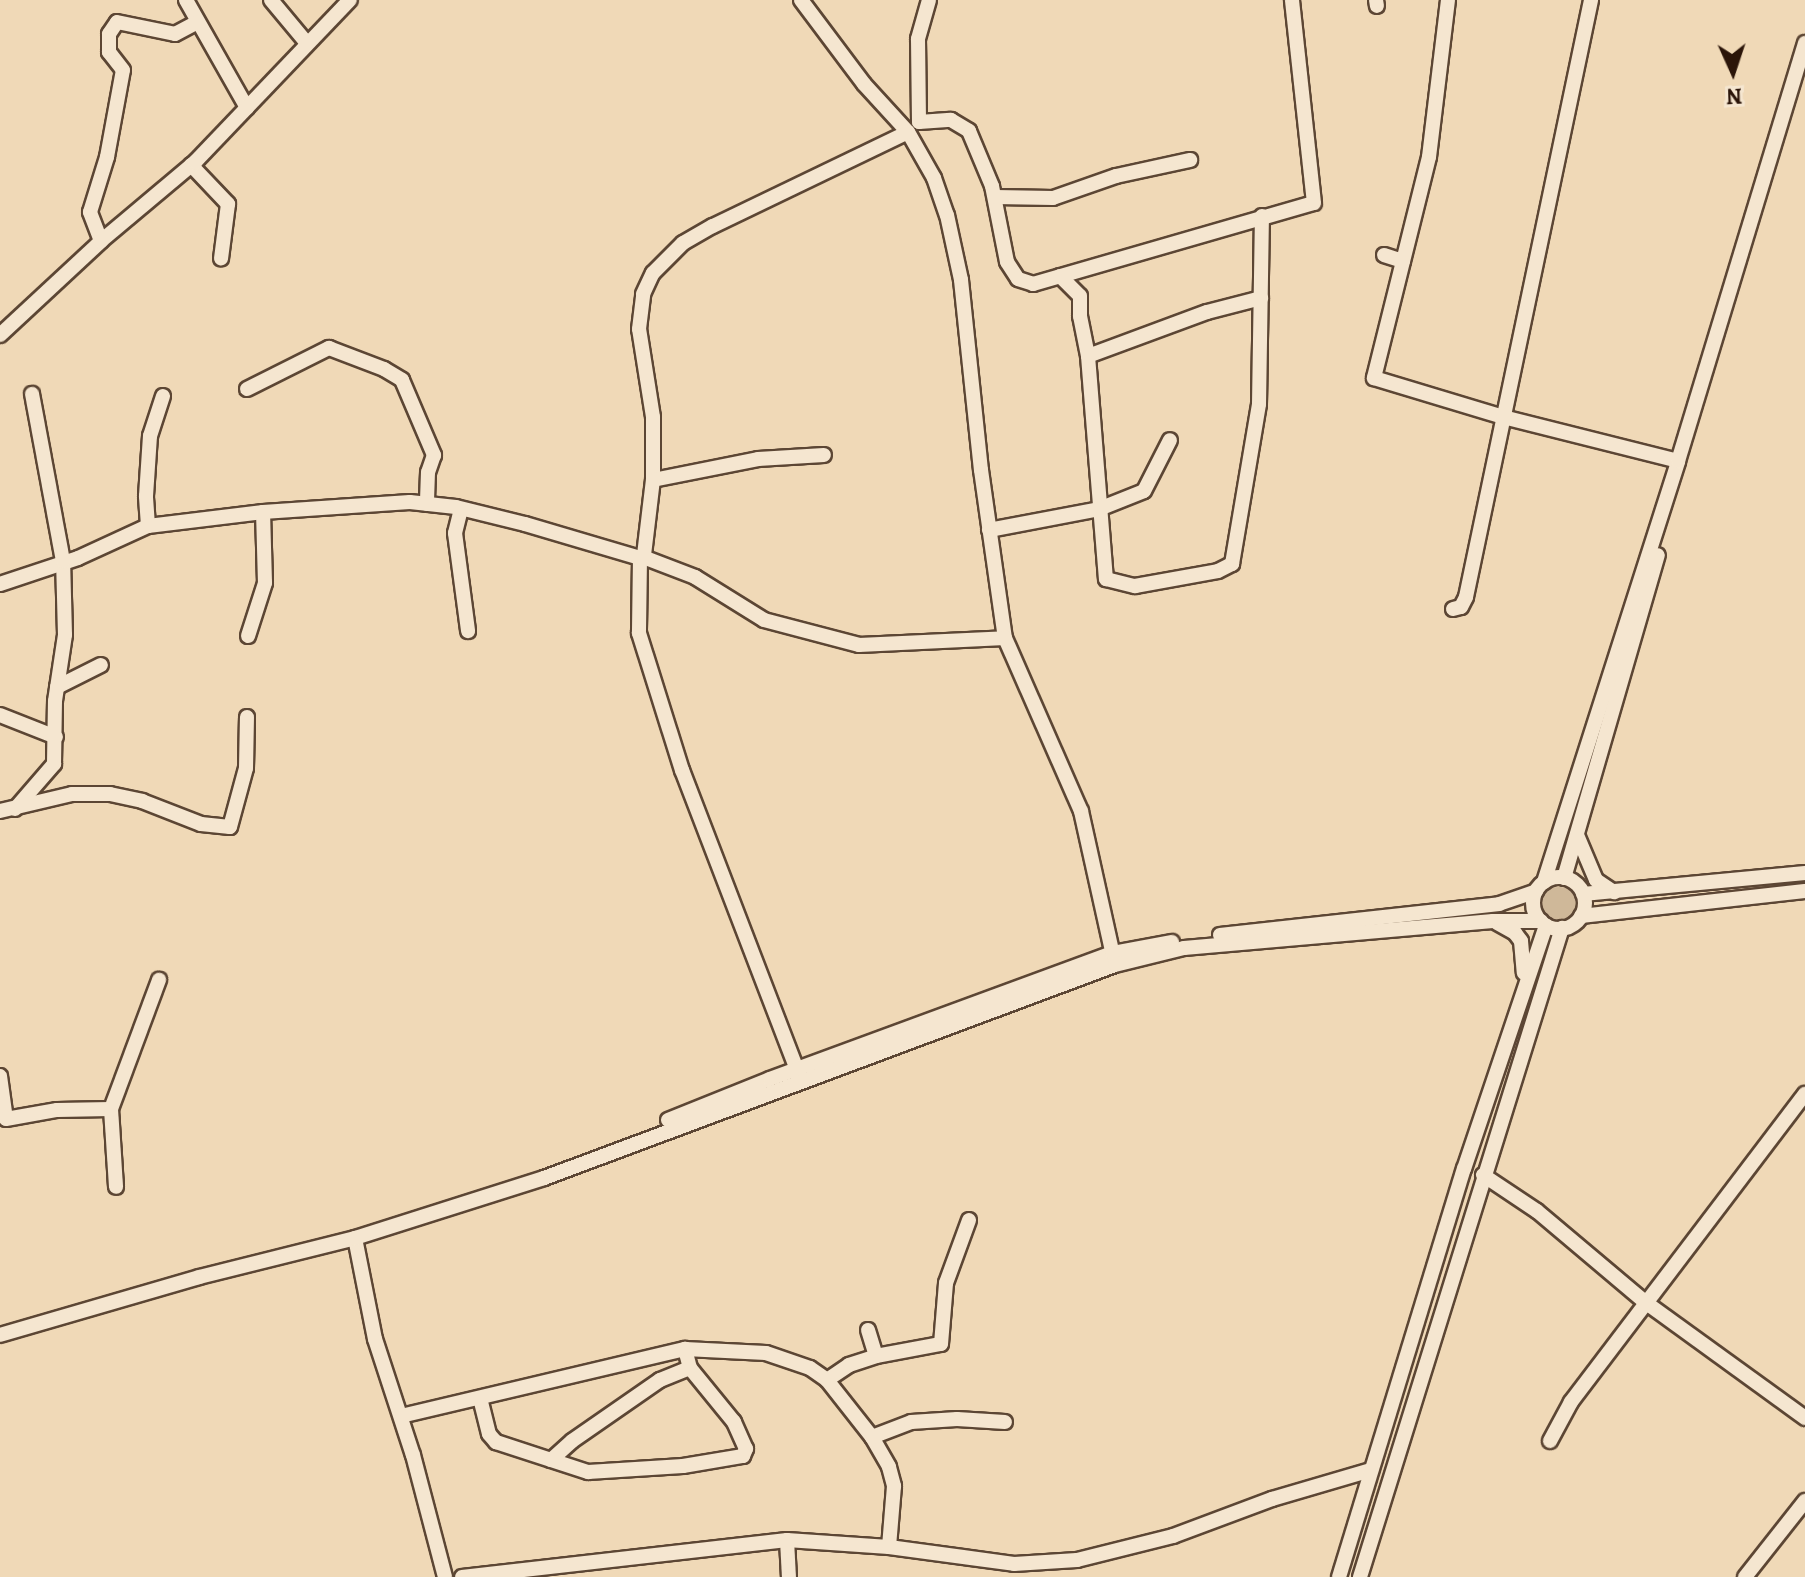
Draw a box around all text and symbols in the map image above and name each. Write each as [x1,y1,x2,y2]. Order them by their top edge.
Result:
north arrow [1693,32,1773,112]
text: N [1725,81,1743,111]

